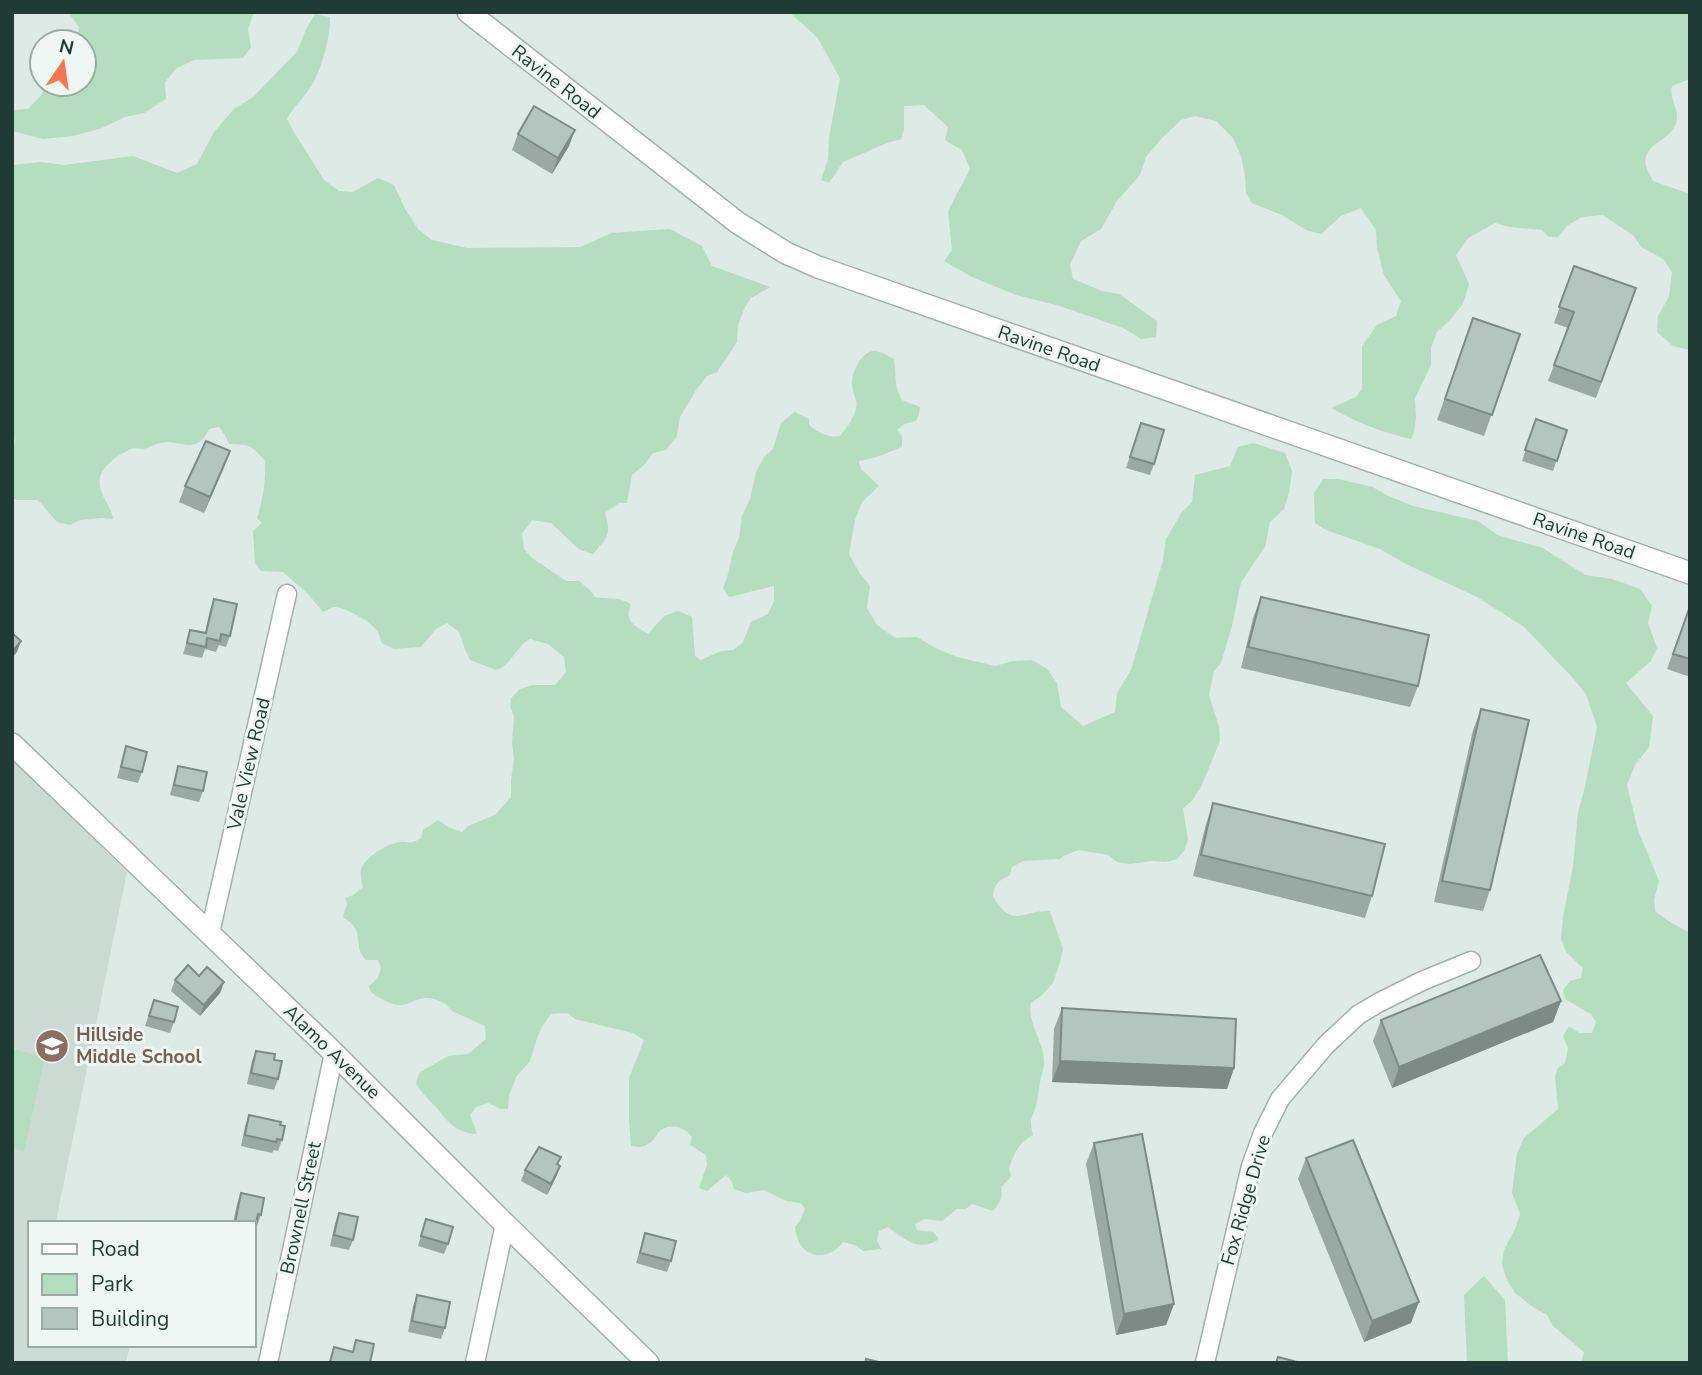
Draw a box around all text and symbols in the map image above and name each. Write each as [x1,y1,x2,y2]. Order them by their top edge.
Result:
north arrow [28,28,98,98]
text: N [57,33,76,62]
street label: Ravine Road [506,39,606,125]
street label: Ravine Road [994,319,1104,379]
street label: Ravine Road [1529,506,1639,566]
street label: Vale View Road [221,695,277,834]
street label: Alamo Avenue [278,999,386,1105]
place label: Hillside Middle School [76,1022,202,1070]
school or university icon: Hillside Middle School [33,1027,71,1065]
street label: Fox Ridge Drive [1215,1132,1277,1268]
street label: Brownell Street [274,1139,328,1277]
legend [28,1221,256,1347]
text: Road [91,1235,140,1263]
text: Park [91,1270,133,1298]
text: Building [91,1305,169,1333]

